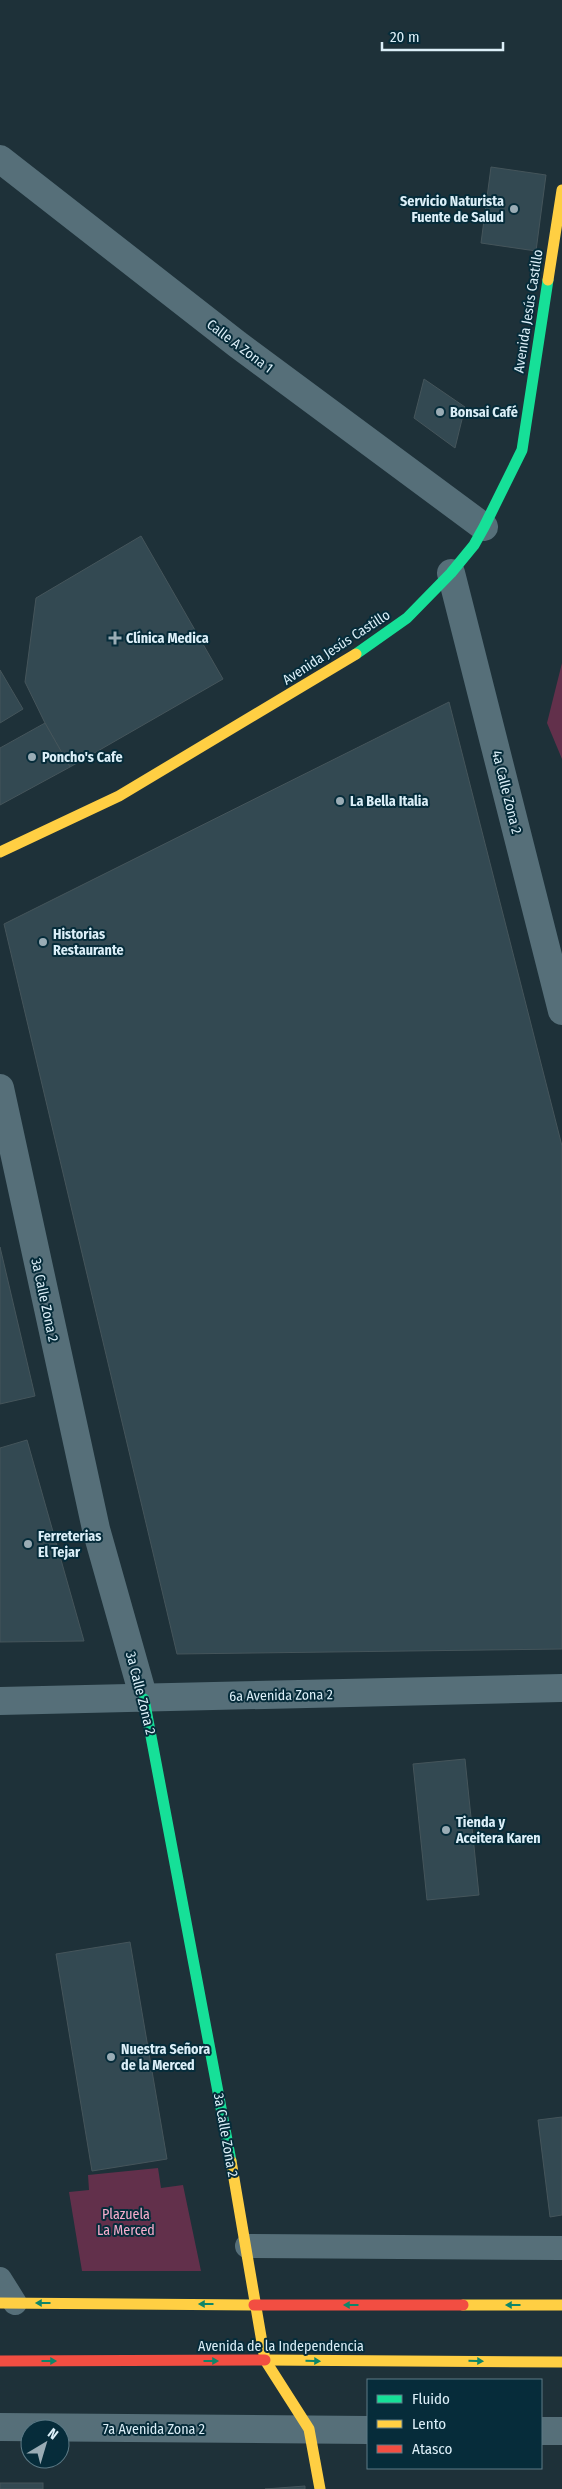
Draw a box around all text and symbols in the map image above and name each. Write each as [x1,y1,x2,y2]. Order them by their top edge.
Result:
scale bar [382,20,503,52]
text: 20 m [390,28,420,46]
place label: Servicio Naturista Fuente de Salud [400,193,504,226]
marker: Servicio Naturista Fuente de Salud [508,203,520,215]
street label: Avenida Jesús Castillo [510,248,547,374]
street label: Calle A Zona 1 [203,316,276,377]
place label: Bonsai Café [450,404,518,421]
marker: Bonsai Café [434,406,446,418]
street label: Avenida Jesús Castillo [279,606,393,689]
place label: Clínica Medica [126,630,209,647]
marker: Clínica Medica [108,631,122,645]
place label: Poncho's Cafe [42,749,123,766]
street label: 4a Calle Zona 2 [488,749,525,836]
marker: Poncho's Cafe [26,751,38,763]
place label: La Bella Italia [350,793,428,810]
marker: La Bella Italia [334,795,346,807]
place label: Historias Restaurante [53,926,124,959]
marker: Historias Restaurante [37,936,49,948]
street label: 3a Calle Zona 2 [27,1257,62,1343]
place label: Ferreterias El Tejar [38,1528,101,1561]
marker: Ferreterias El Tejar [22,1538,34,1550]
street label: 3a Calle Zona 2 [122,1650,159,1736]
street label: 6a Avenida Zona 2 [229,1686,333,1705]
place label: Tienda y Aceitera Karen [455,1814,541,1847]
marker: Tienda y Aceitera Karen [440,1824,452,1836]
place label: Nuestra Señora de la Merced [121,2041,210,2074]
marker: Nuestra Señora de la Merced [105,2051,117,2063]
street label: 3a Calle Zona 2 [210,2092,241,2178]
park label: Plazuela La Merced [97,2206,155,2239]
one-way arrow [35,2299,51,2307]
one-way arrow [197,2300,213,2308]
one-way arrow [343,2301,359,2309]
one-way arrow [505,2301,521,2309]
street label: Avenida de la Independencia [198,2338,364,2355]
one-way arrow [41,2357,57,2365]
one-way arrow [203,2357,219,2365]
one-way arrow [306,2357,322,2365]
one-way arrow [468,2357,484,2365]
legend [367,2379,542,2469]
text: Fluido [412,2390,450,2408]
text: Lento [412,2415,446,2433]
north arrow [20,2419,70,2469]
street label: 7a Avenida Zona 2 [103,2421,205,2438]
text: N [44,2425,61,2443]
text: Atasco [412,2440,452,2458]

